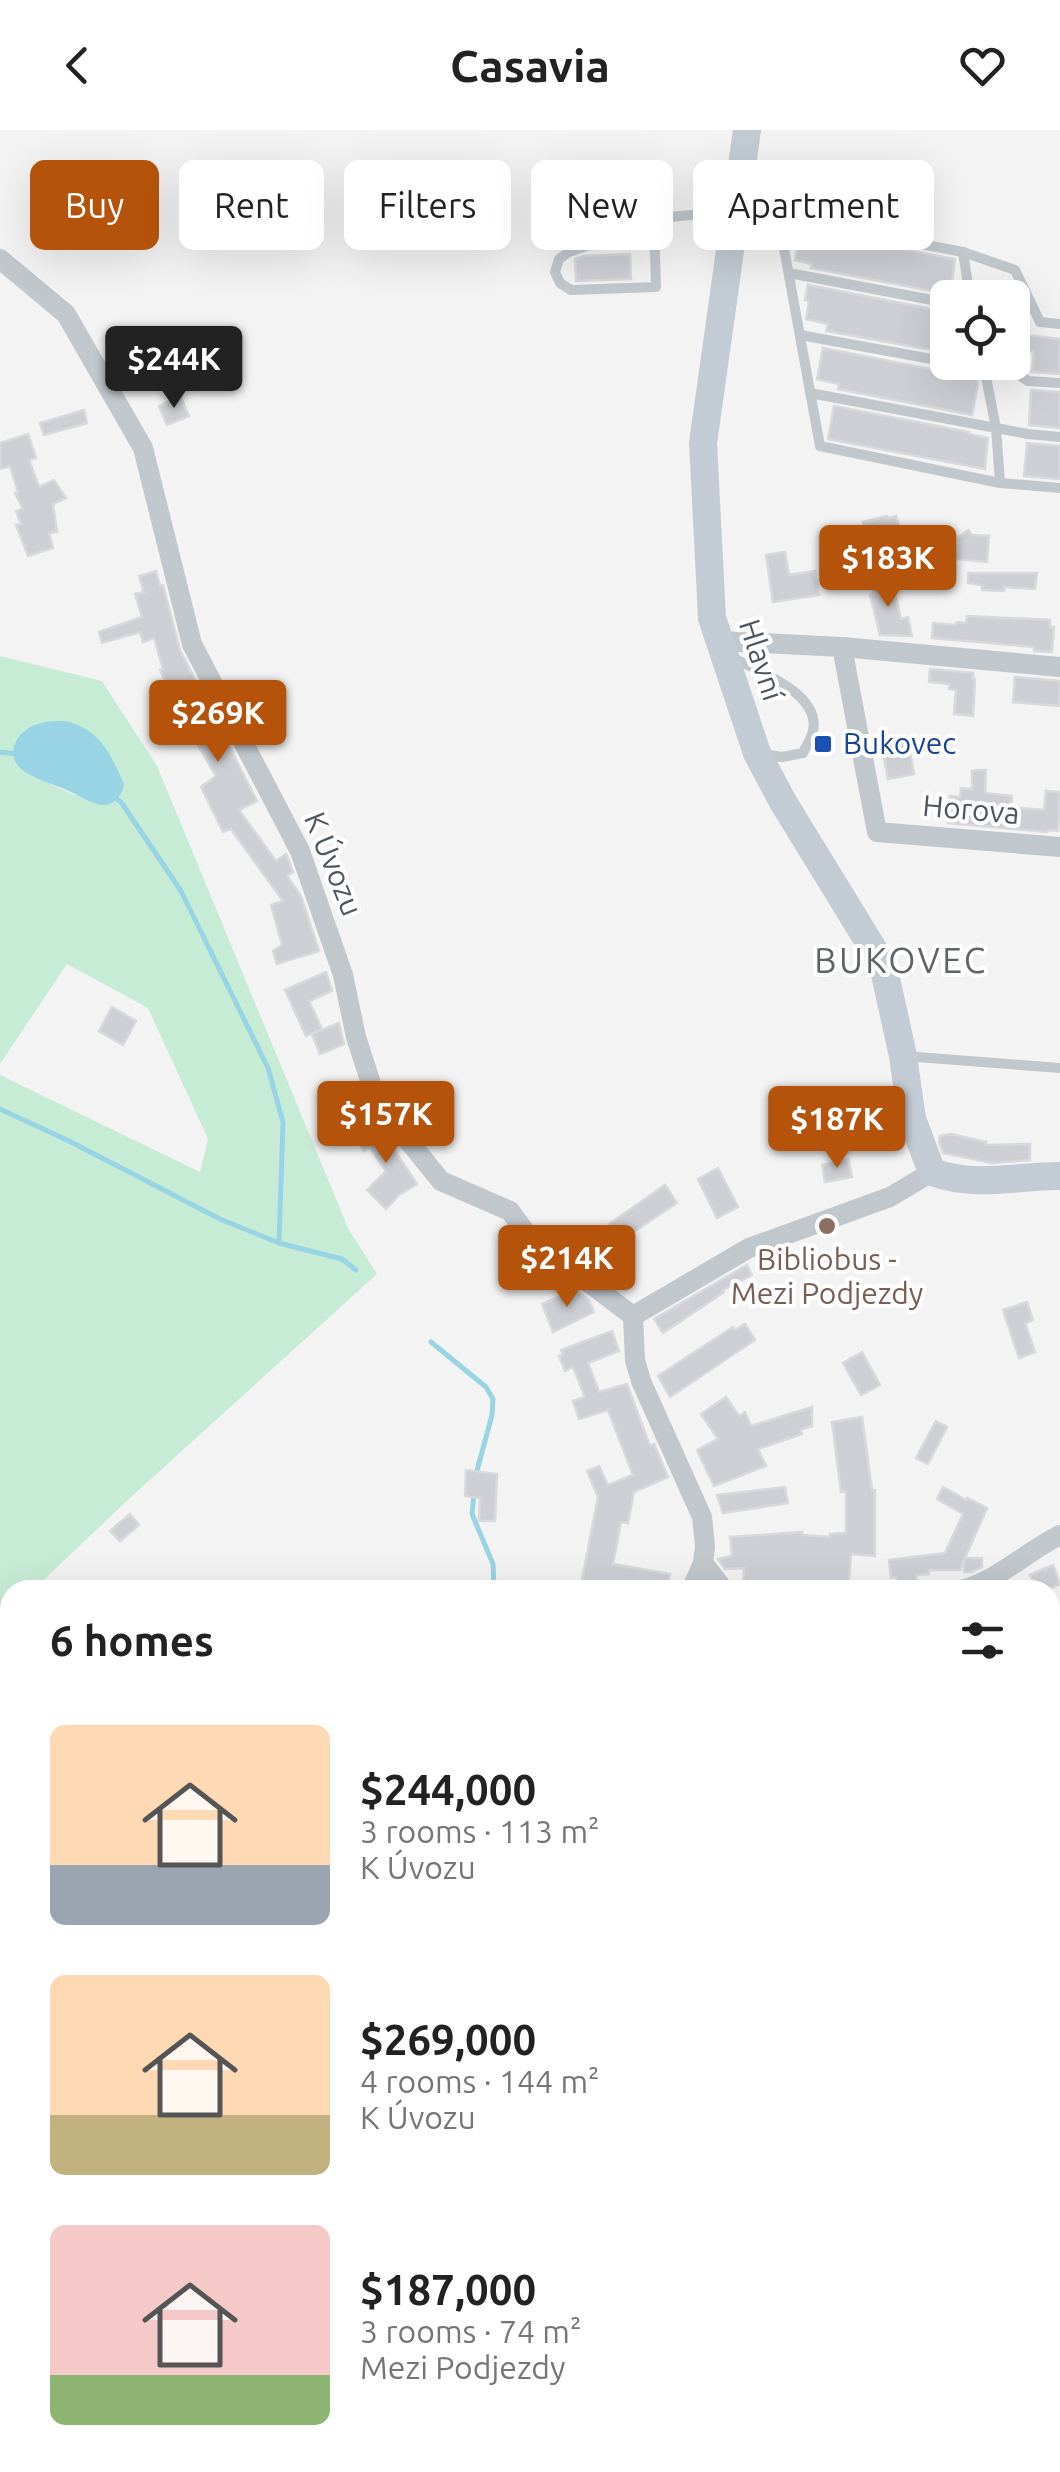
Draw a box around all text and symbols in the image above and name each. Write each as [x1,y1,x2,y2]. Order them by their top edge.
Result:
icon: back [50,38,105,93]
icon: heart [955,38,1010,93]
text: Casavia [450,40,610,91]
chip: Buy [30,160,159,250]
chip: Rent [179,160,324,250]
chip: Filters [344,160,511,250]
chip: New [531,160,673,250]
chip: Apartment [693,160,934,250]
map controls [930,280,1030,380]
button: locate [930,280,1030,380]
pin: $244K [104,326,244,411]
text: $244K [127,340,221,376]
pin: $183K [818,525,958,610]
text: $183K [841,539,935,575]
street label: Hlavní [733,615,791,705]
pin: $269K [148,680,288,765]
text: $269K [171,694,265,730]
place label: Bukovec [843,726,956,760]
marker: Bukovec [812,733,834,755]
street label: Horova [921,788,1021,830]
street label: K Úvozu [298,807,371,920]
district label: BUKOVEC [814,940,988,980]
pin: $157K [316,1081,456,1166]
pin: $187K [767,1086,907,1171]
text: $157K [339,1095,433,1131]
text: $187K [790,1100,884,1136]
marker: Bibliobus - Mezi Podjezdy [816,1215,838,1237]
pin: $214K [497,1225,637,1310]
text: $214K [520,1239,614,1275]
place label: Bibliobus - Mezi Podjezdy [731,1242,923,1310]
icon: filters [955,1613,1010,1668]
text: 6 homes [50,1617,214,1664]
icon: home [130,1765,250,1885]
text: $244,000 [360,1766,536,1813]
text: 3 rooms · 113 m² [360,1813,600,1849]
text: K Úvozu [360,1849,476,1885]
icon: home [130,2015,250,2135]
text: $269,000 [360,2016,536,2063]
text: 4 rooms · 144 m² [360,2063,600,2099]
text: K Úvozu [360,2099,476,2135]
icon: home [130,2265,250,2385]
text: $187,000 [360,2266,536,2313]
text: 3 rooms · 74 m² [360,2313,581,2349]
text: Mezi Podjezdy [360,2349,566,2385]

